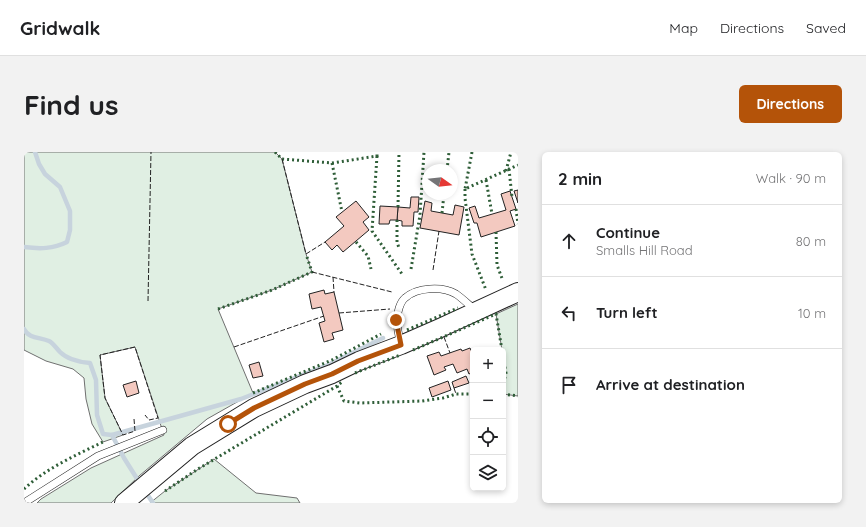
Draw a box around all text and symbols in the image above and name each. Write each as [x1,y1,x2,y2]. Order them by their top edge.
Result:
text: Gridwalk [20,16,100,40]
text: Map [669,19,698,37]
text: Directions [720,19,784,37]
text: Saved [806,19,846,37]
button: Directions [739,85,842,123]
text: Find us [24,87,118,122]
north arrow [422,164,458,200]
text: 2 min [558,168,602,189]
text: Walk · 90 m [756,170,826,186]
text: Continue [596,223,660,242]
icon: ahead [558,230,580,252]
text: 80 m [796,233,826,249]
text: Smalls Hill Road [596,242,693,258]
icon: left [558,302,580,324]
text: Turn left [596,303,658,322]
text: 10 m [798,305,826,321]
route end [387,311,405,329]
map controls [470,347,506,491]
button: + [470,347,506,383]
icon: arrive [558,374,580,396]
text: Arrive at destination [596,375,745,394]
button: − [470,383,506,419]
route start [219,415,237,433]
button: locate [470,419,506,455]
button: layers [470,455,506,491]

